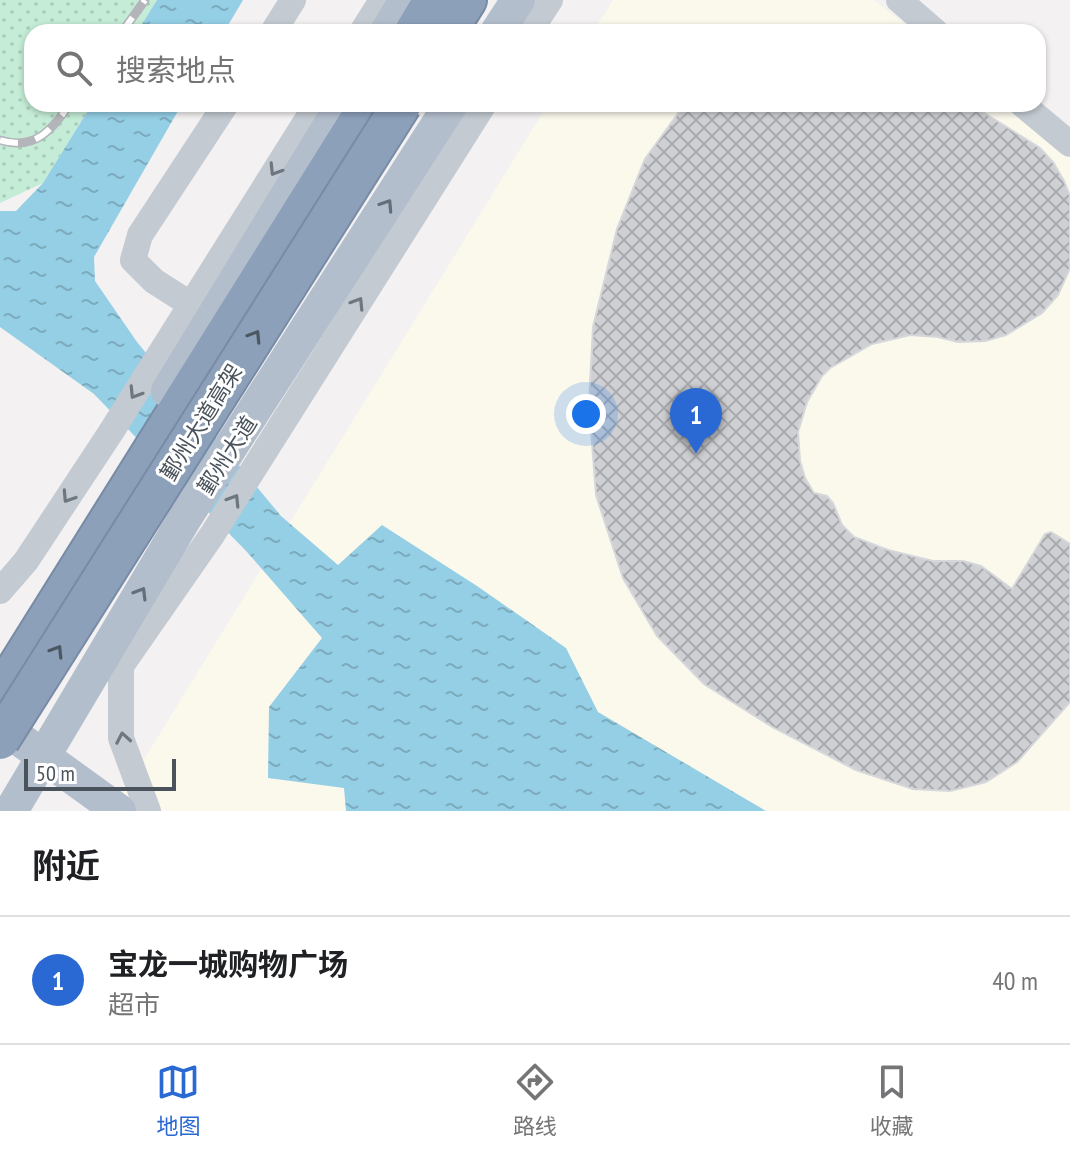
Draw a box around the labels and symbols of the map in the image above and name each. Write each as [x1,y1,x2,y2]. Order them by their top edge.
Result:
one-way arrow [269,161,284,176]
one-way arrow [377,199,392,214]
one-way arrow [348,297,364,312]
one-way arrow [246,330,261,345]
street label: 鄞州大道高架 [155,359,247,485]
one-way arrow [129,384,144,399]
pin: 1 [670,388,722,454]
your location [566,394,606,434]
street label: 鄞州大道 [192,411,262,499]
one-way arrow [63,488,78,503]
one-way arrow [224,494,239,508]
one-way arrow [131,587,146,602]
one-way arrow [47,645,62,660]
one-way arrow [115,731,132,744]
scale bar [24,755,176,791]

